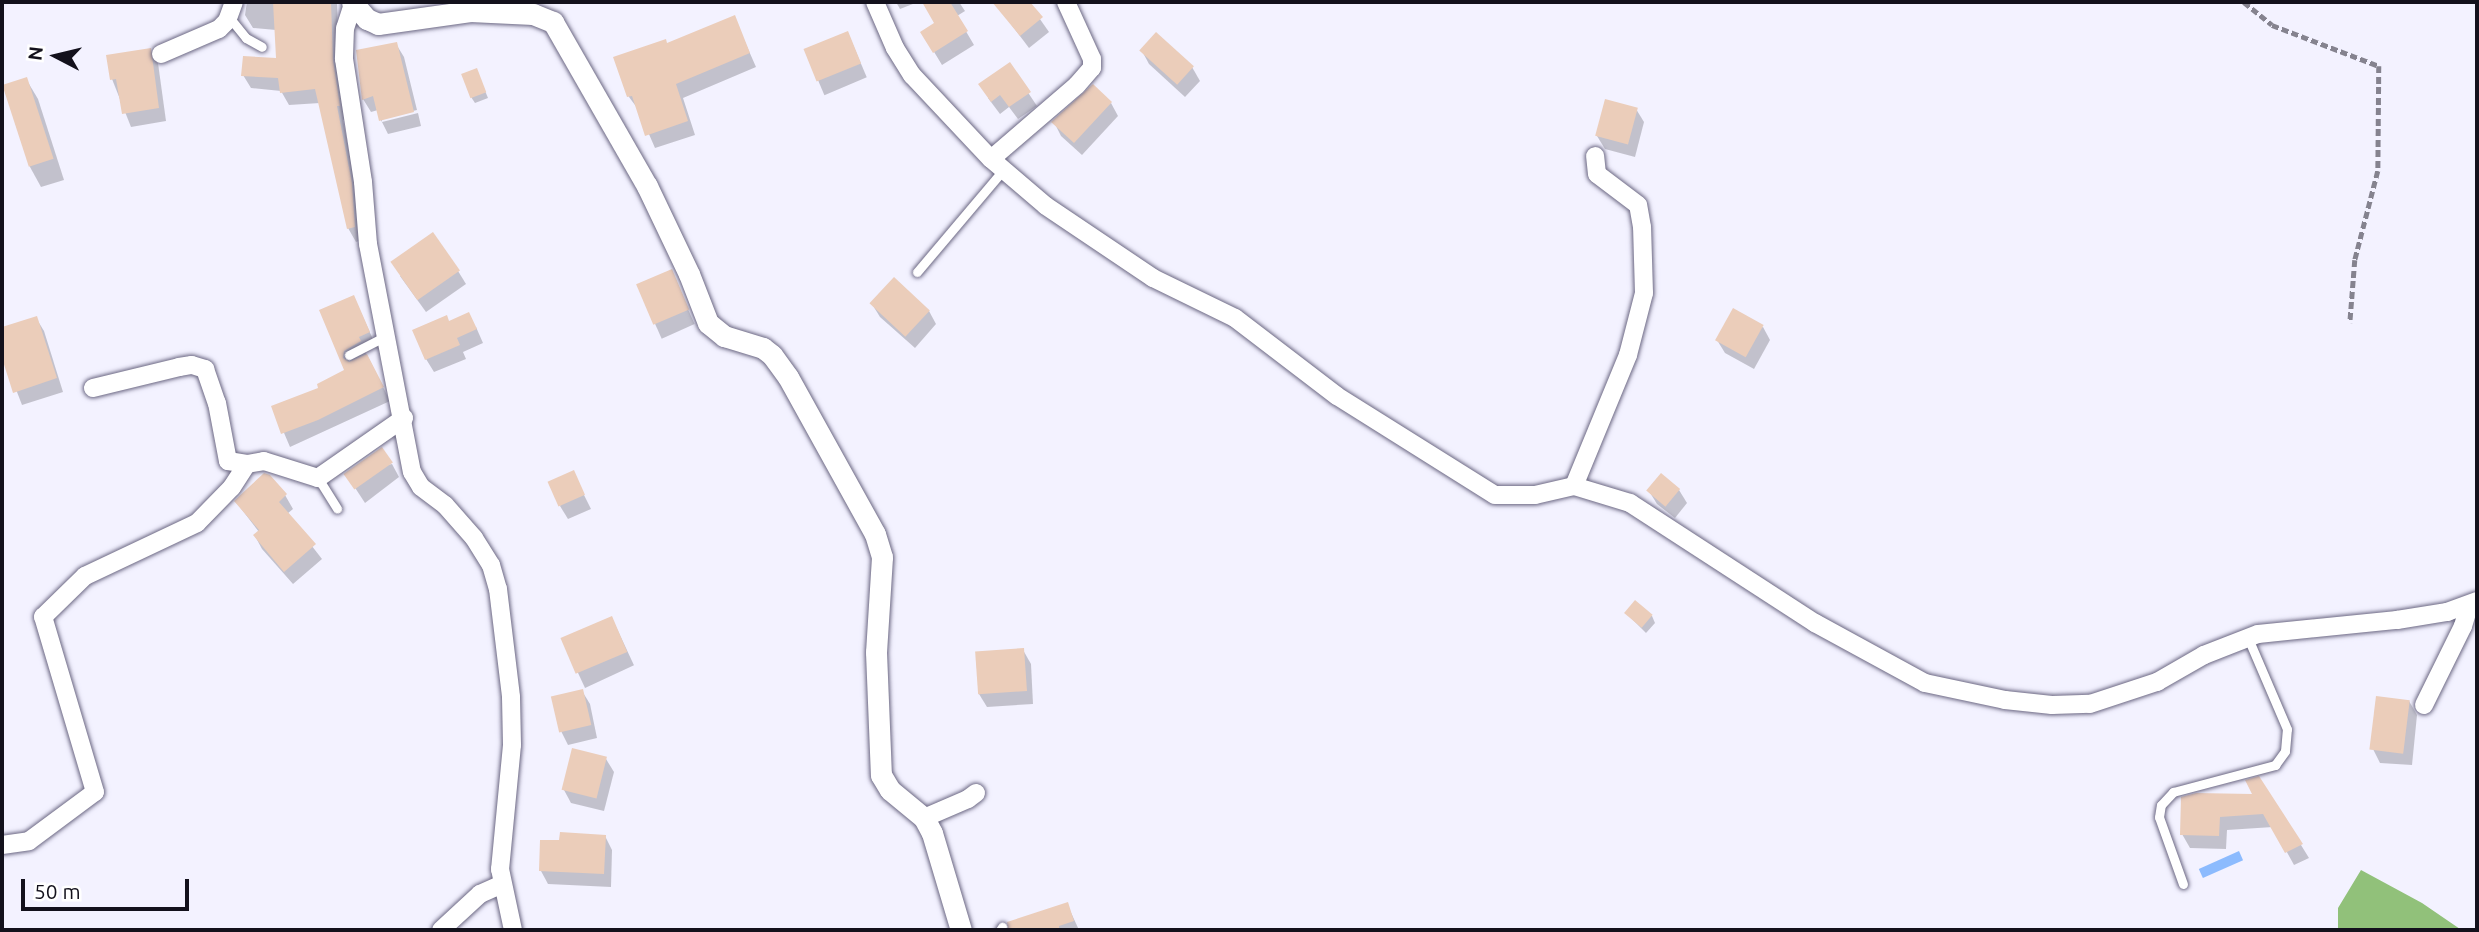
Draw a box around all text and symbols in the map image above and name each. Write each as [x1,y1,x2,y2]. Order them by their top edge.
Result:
north arrow [21,21,91,91]
text: N [23,45,47,62]
scale bar [24,866,192,910]
text: 50 m [34,879,81,903]

